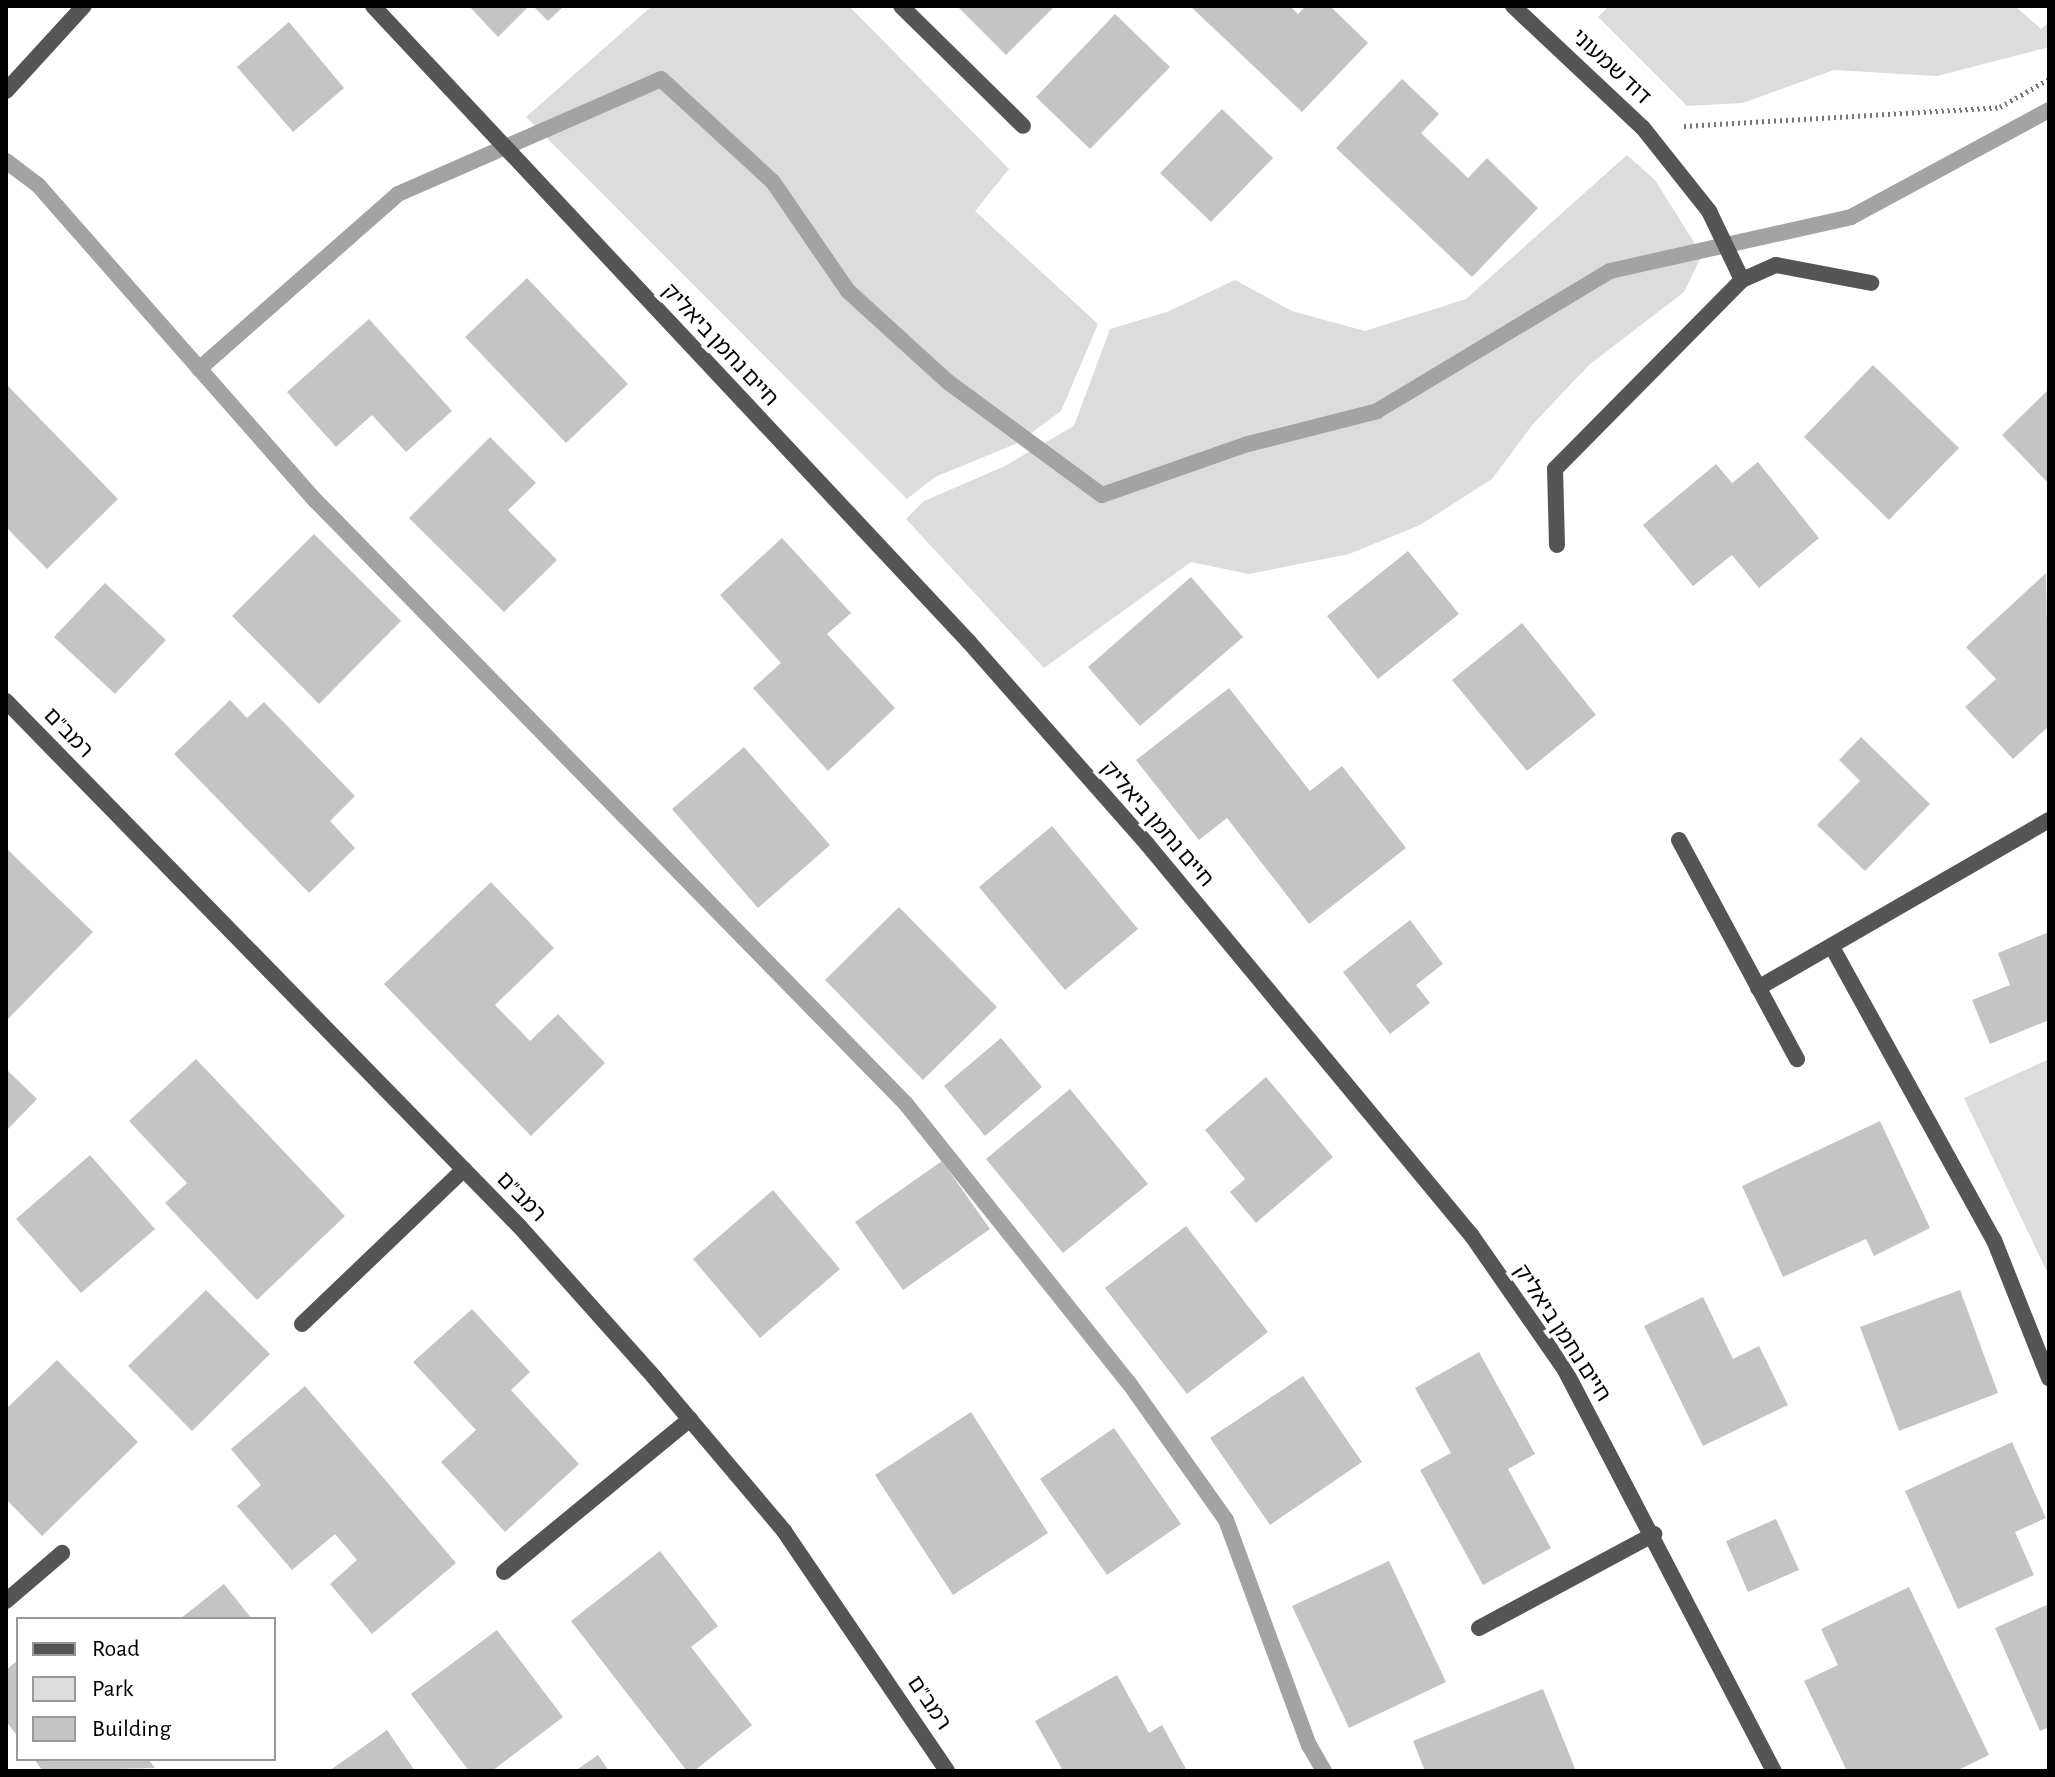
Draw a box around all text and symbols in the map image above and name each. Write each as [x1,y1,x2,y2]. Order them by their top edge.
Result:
street label: דוד שמעוני [1566,24,1656,110]
street label: חיים נחמן ביאליק [656,278,784,412]
street label: רמב"ם [38,702,98,764]
street label: חיים נחמן ביאליק [1095,756,1219,892]
street label: רמב"ם [491,1166,551,1228]
street label: חיים נחמן ביאליק [1508,1259,1616,1407]
legend [16,1617,276,1761]
text: Road [92,1637,140,1661]
street label: רמב"ם [901,1671,957,1735]
text: Park [92,1677,133,1701]
text: Building [92,1717,171,1741]

